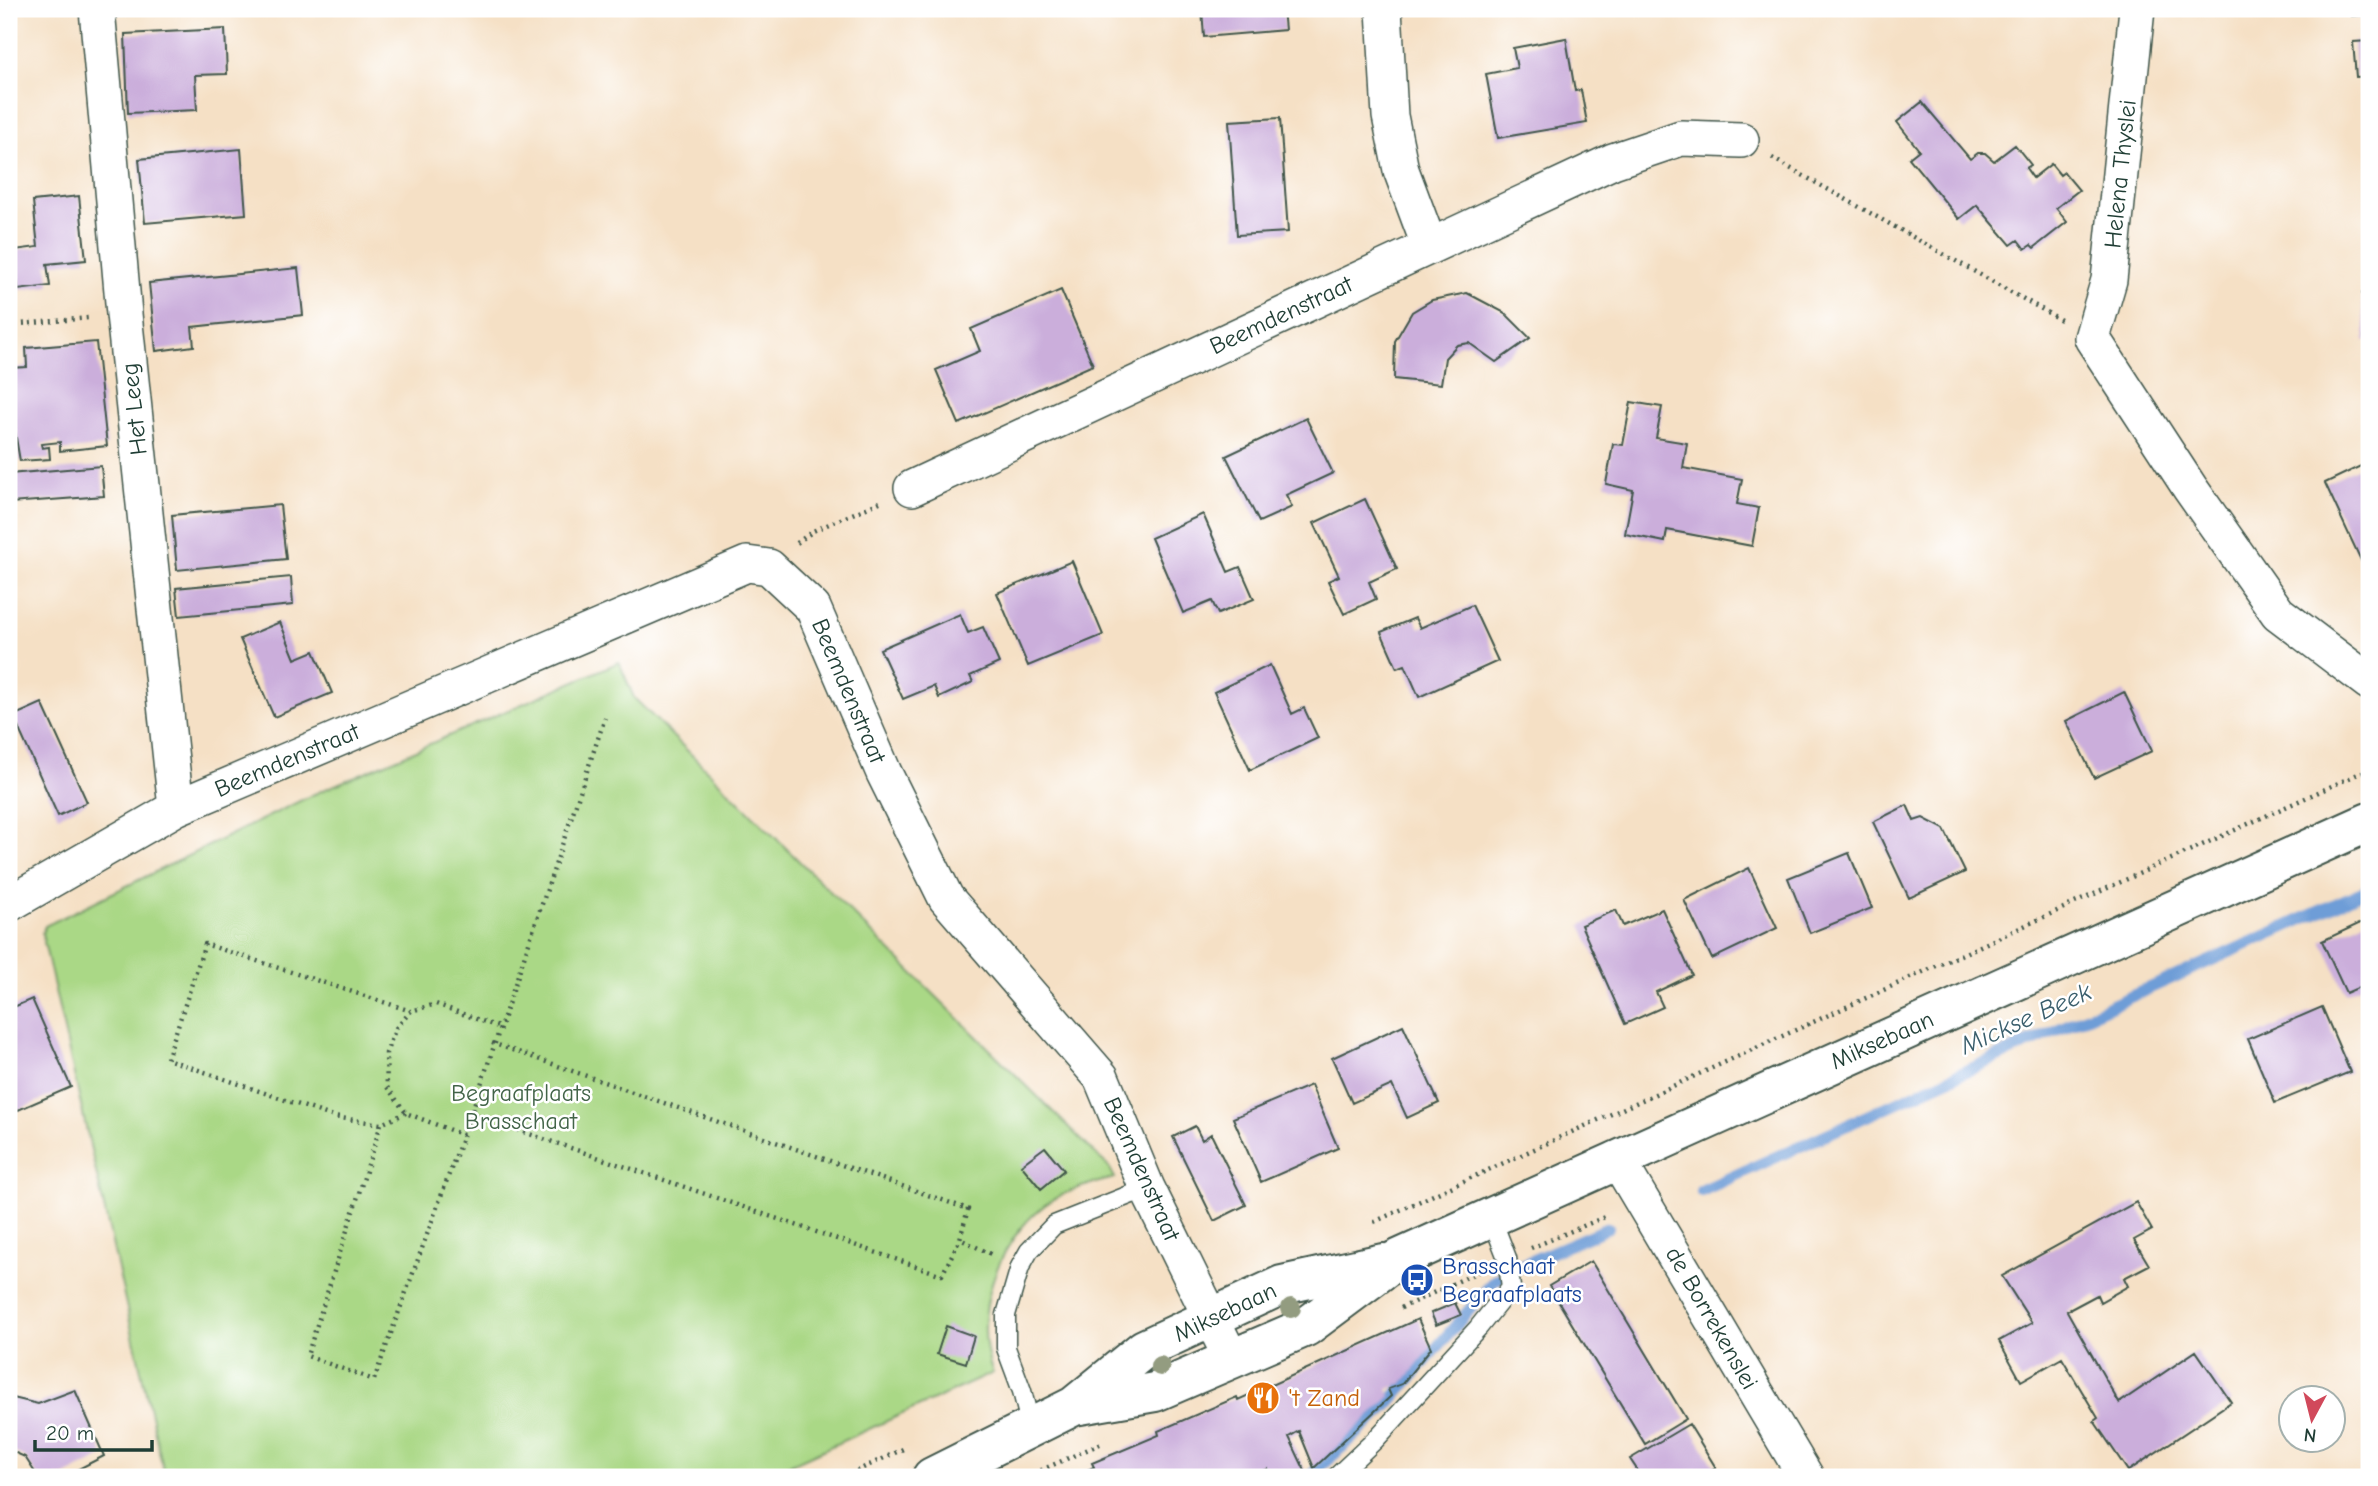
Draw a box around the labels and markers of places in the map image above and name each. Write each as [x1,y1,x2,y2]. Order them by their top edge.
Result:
place label: Brasschaat Begraafplaats [1442,1252,1582,1308]
bus stop icon: Brasschaat Begraafplaats [1398,1261,1436,1299]
restaurant icon: 't Zand [1244,1379,1282,1417]
place label: 't Zand [1288,1384,1360,1412]

